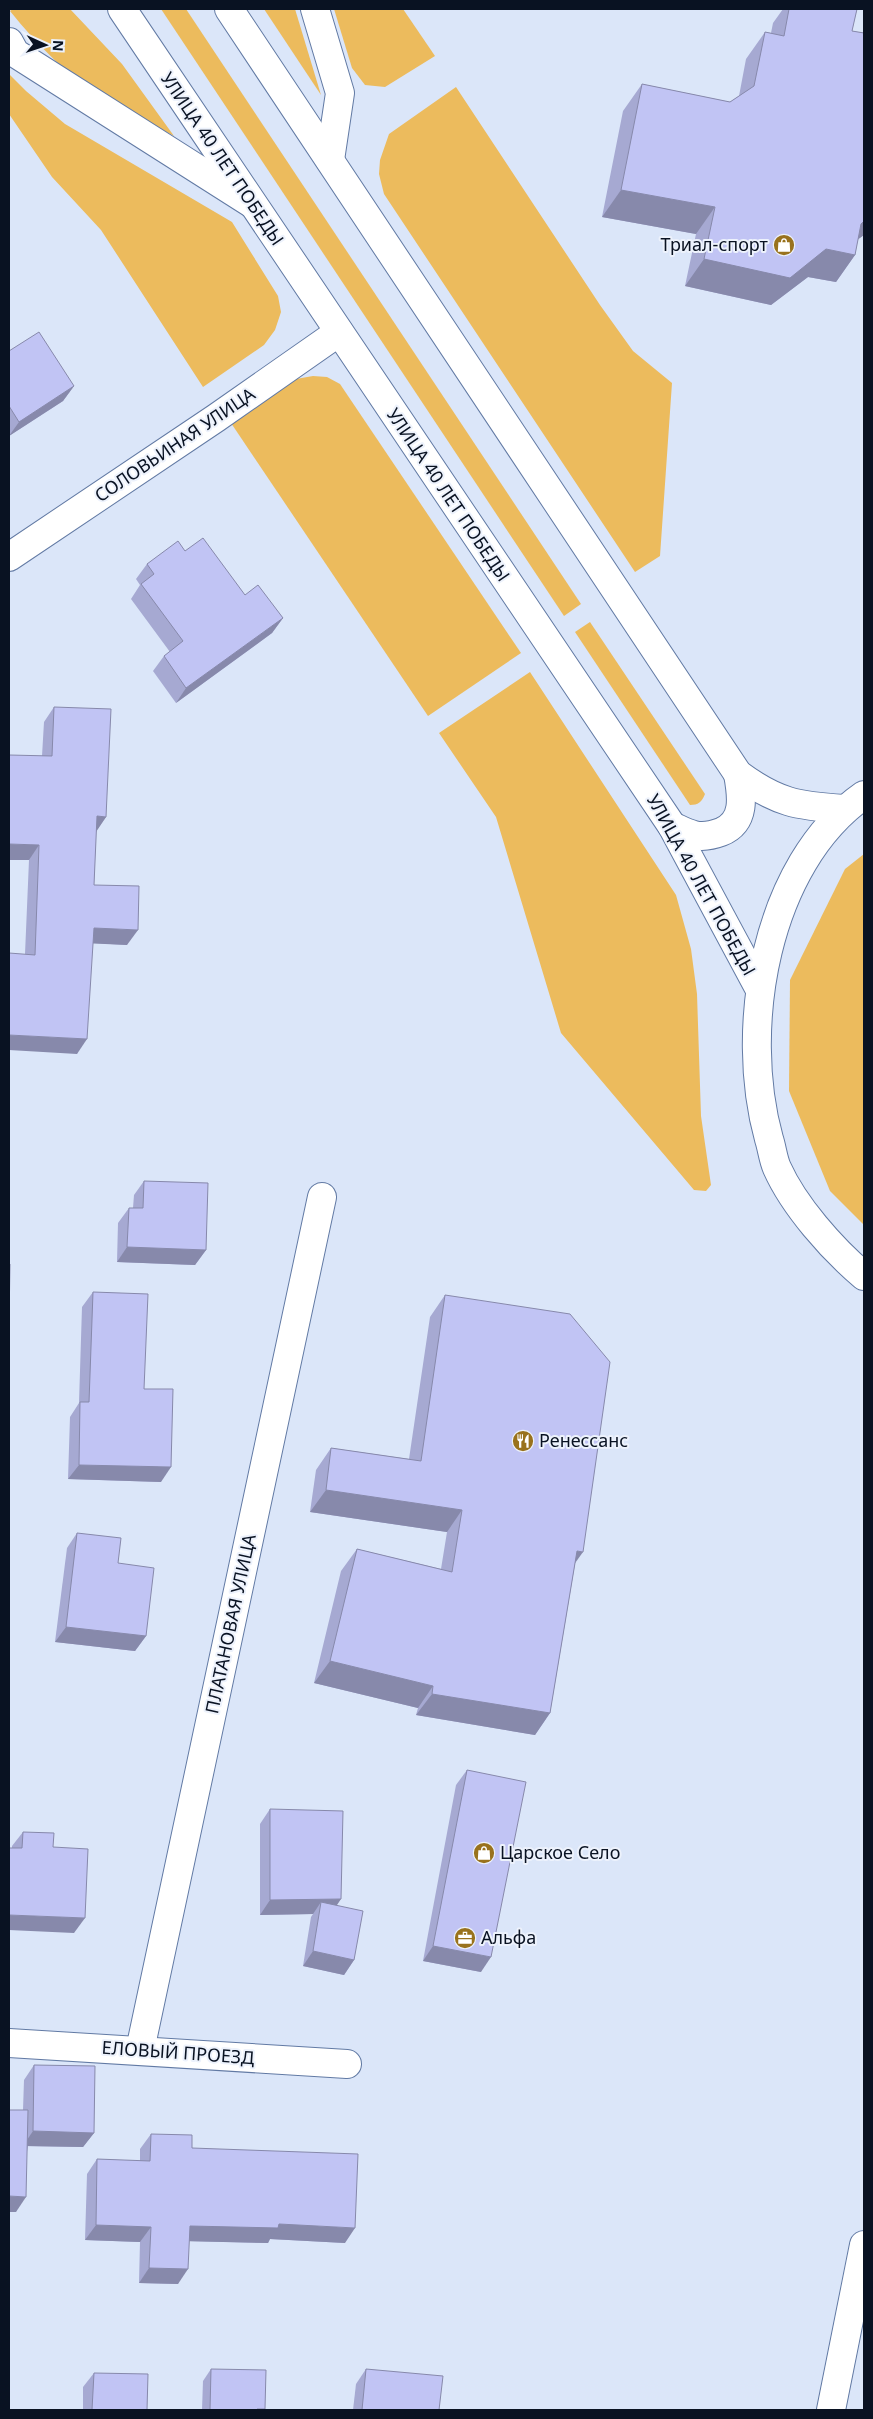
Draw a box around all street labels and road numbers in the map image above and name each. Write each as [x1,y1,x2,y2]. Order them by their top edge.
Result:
street label: УЛИЦА 40 ЛЕТ ПОБЕДЫ [156,67,290,250]
street label: СОЛОВЬИНАЯ УЛИЦА [90,381,260,507]
street label: УЛИЦА 40 ЛЕТ ПОБЕДЫ [382,403,516,586]
street label: УЛИЦА 40 ЛЕТ ПОБЕДЫ [642,789,762,980]
street label: ПЛАТАНОВАЯ УЛИЦА [199,1531,261,1716]
street label: ЕЛОВЫЙ ПРОЕЗД [101,2035,255,2069]

